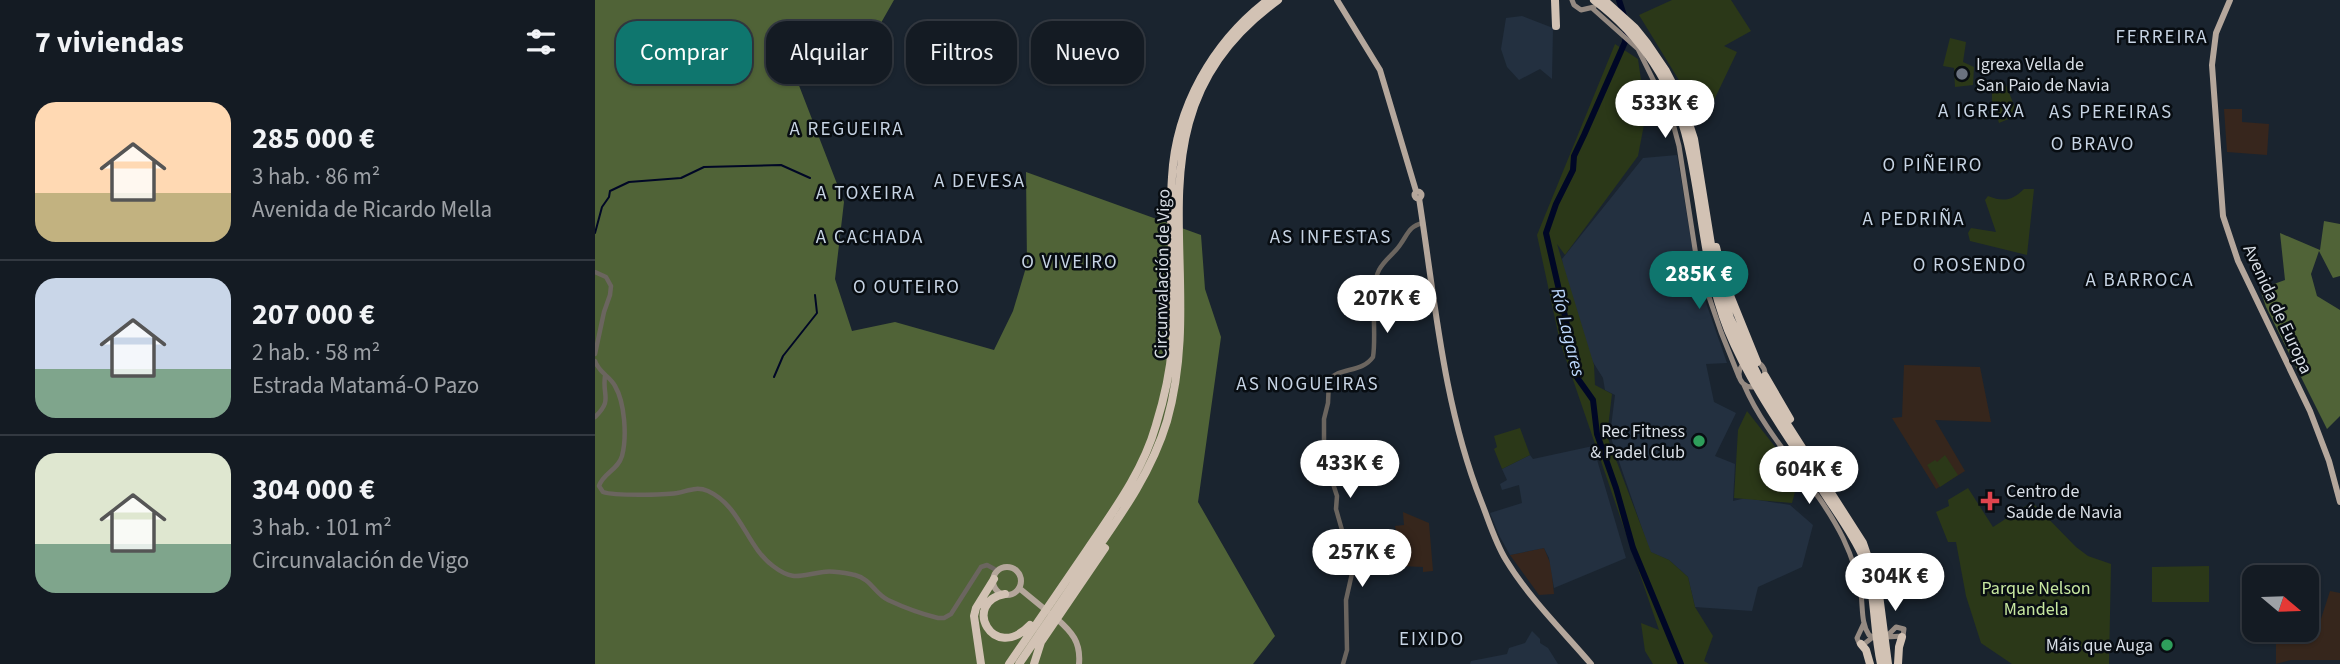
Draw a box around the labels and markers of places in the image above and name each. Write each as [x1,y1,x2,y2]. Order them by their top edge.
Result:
place label: Igrexa Vella de San Paio de Navia [1976,52,2110,98]
marker: Igrexa Vella de San Paio de Navia [1954,66,1970,82]
pin: 533K € [1608,80,1722,140]
pin: 285K € [1642,252,1756,311]
pin: 207K € [1330,276,1444,335]
place label: Rec Fitness & Padel Club [1590,419,1685,465]
marker: Rec Fitness & Padel Club [1691,433,1707,449]
pin: 433K € [1293,440,1407,500]
pin: 604K € [1752,447,1866,506]
place label: Centro de Saúde de Navia [2006,479,2122,525]
marker: Centro de Saúde de Navia [1980,491,2000,511]
pin: 257K € [1305,530,1419,589]
pin: 304K € [1838,554,1952,613]
place label: Máis que Auga [2046,633,2153,658]
marker: Máis que Auga [2159,637,2175,653]

